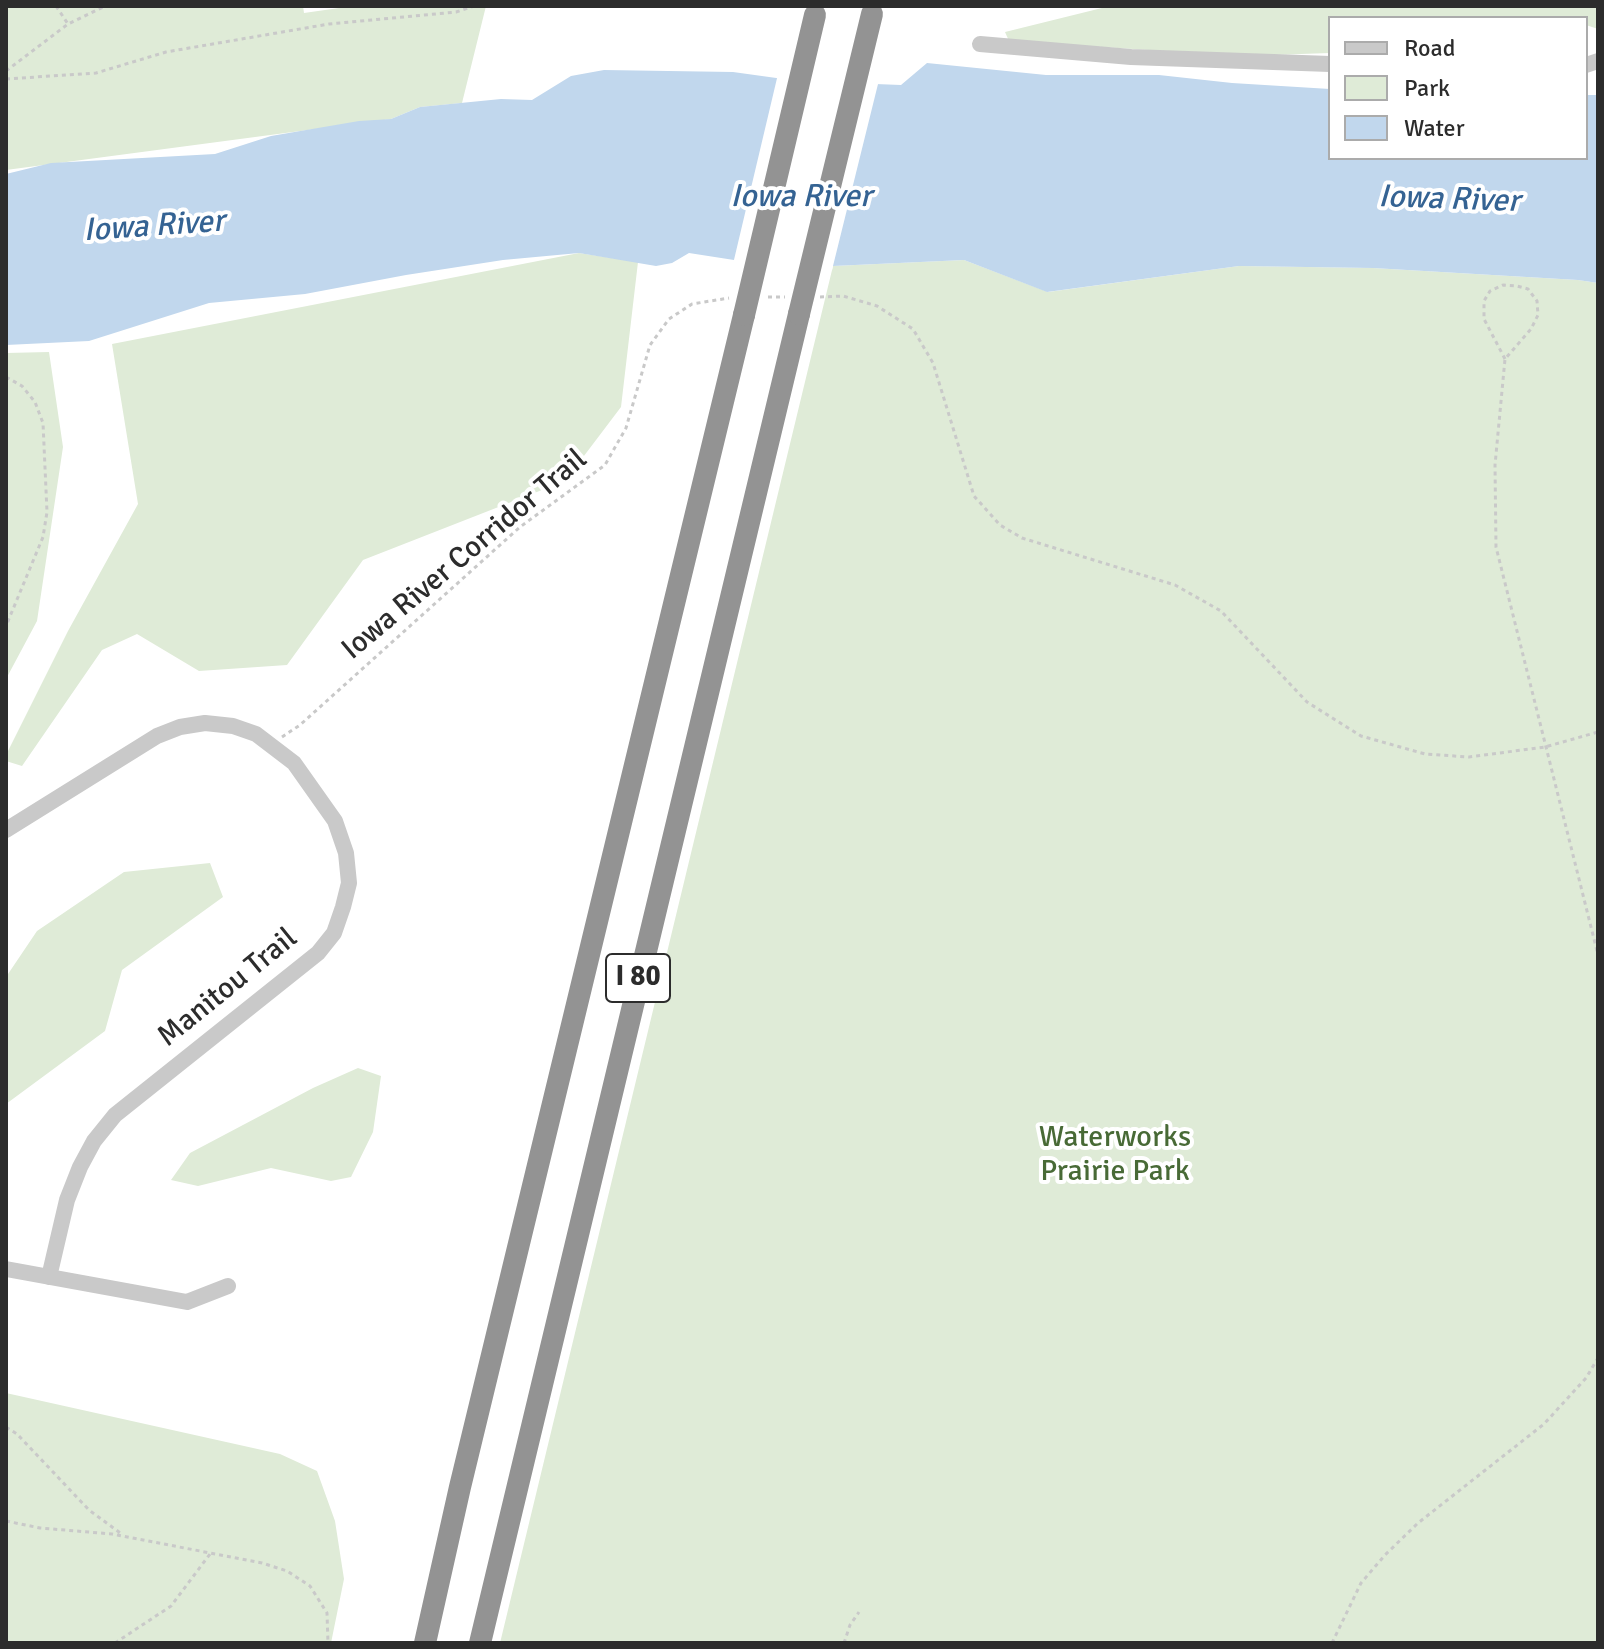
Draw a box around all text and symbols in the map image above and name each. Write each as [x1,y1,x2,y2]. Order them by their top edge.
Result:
legend [1328,16,1588,160]
text: Road [1404,33,1455,63]
text: Park [1404,73,1450,103]
text: Water [1404,113,1464,143]
water label: Iowa River [1378,178,1520,222]
water label: Iowa River [730,179,872,217]
water label: Iowa River [82,203,226,251]
street label: Iowa River Corridor Trail [335,442,595,668]
street label: Manitou Trail [151,921,305,1055]
road number: I 80 [606,954,670,1002]
park label: Waterworks Prairie Park [1039,1120,1191,1190]

